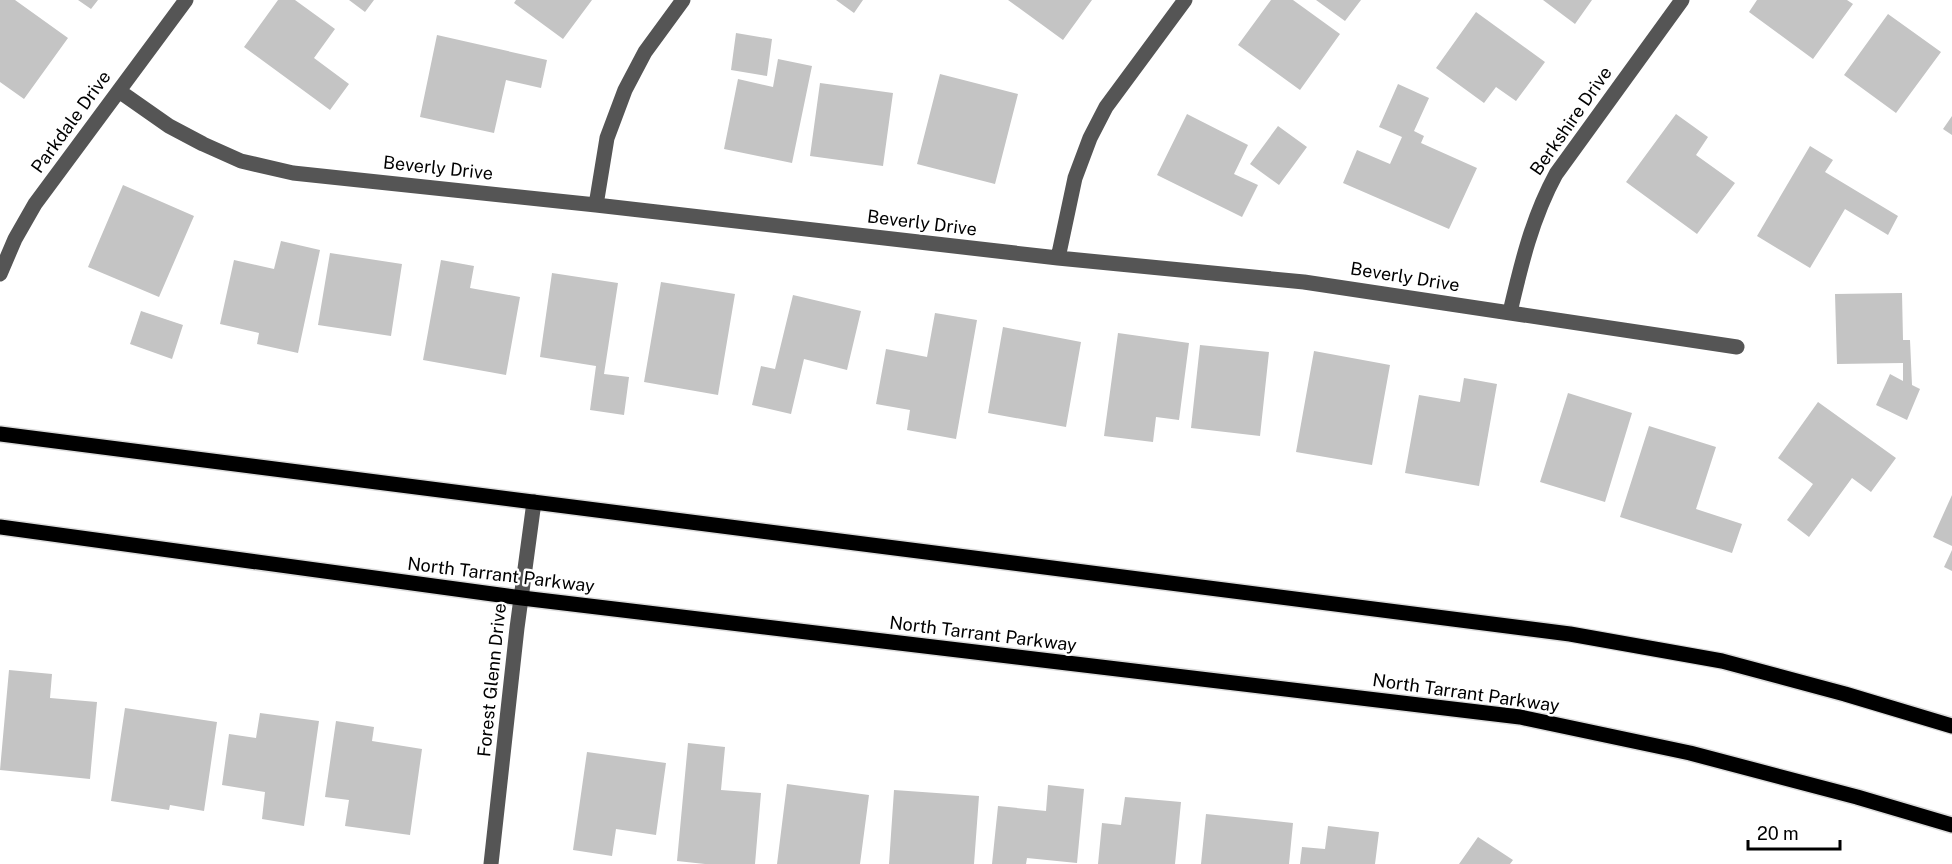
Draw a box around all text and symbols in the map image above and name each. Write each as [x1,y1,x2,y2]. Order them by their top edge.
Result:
street label: Berkshire Drive [1525,62,1616,179]
street label: Parkdale Drive [26,67,115,177]
street label: Beverly Drive [382,151,494,184]
street label: Beverly Drive [866,205,978,240]
street label: Beverly Drive [1349,258,1461,296]
street label: North Tarrant Parkway [406,553,596,596]
street label: Forest Glenn Drive [473,602,510,758]
street label: North Tarrant Parkway [888,612,1078,655]
street label: North Tarrant Parkway [1371,669,1561,716]
scale bar [1748,813,1840,851]
text: 20 m [1757,823,1799,844]

